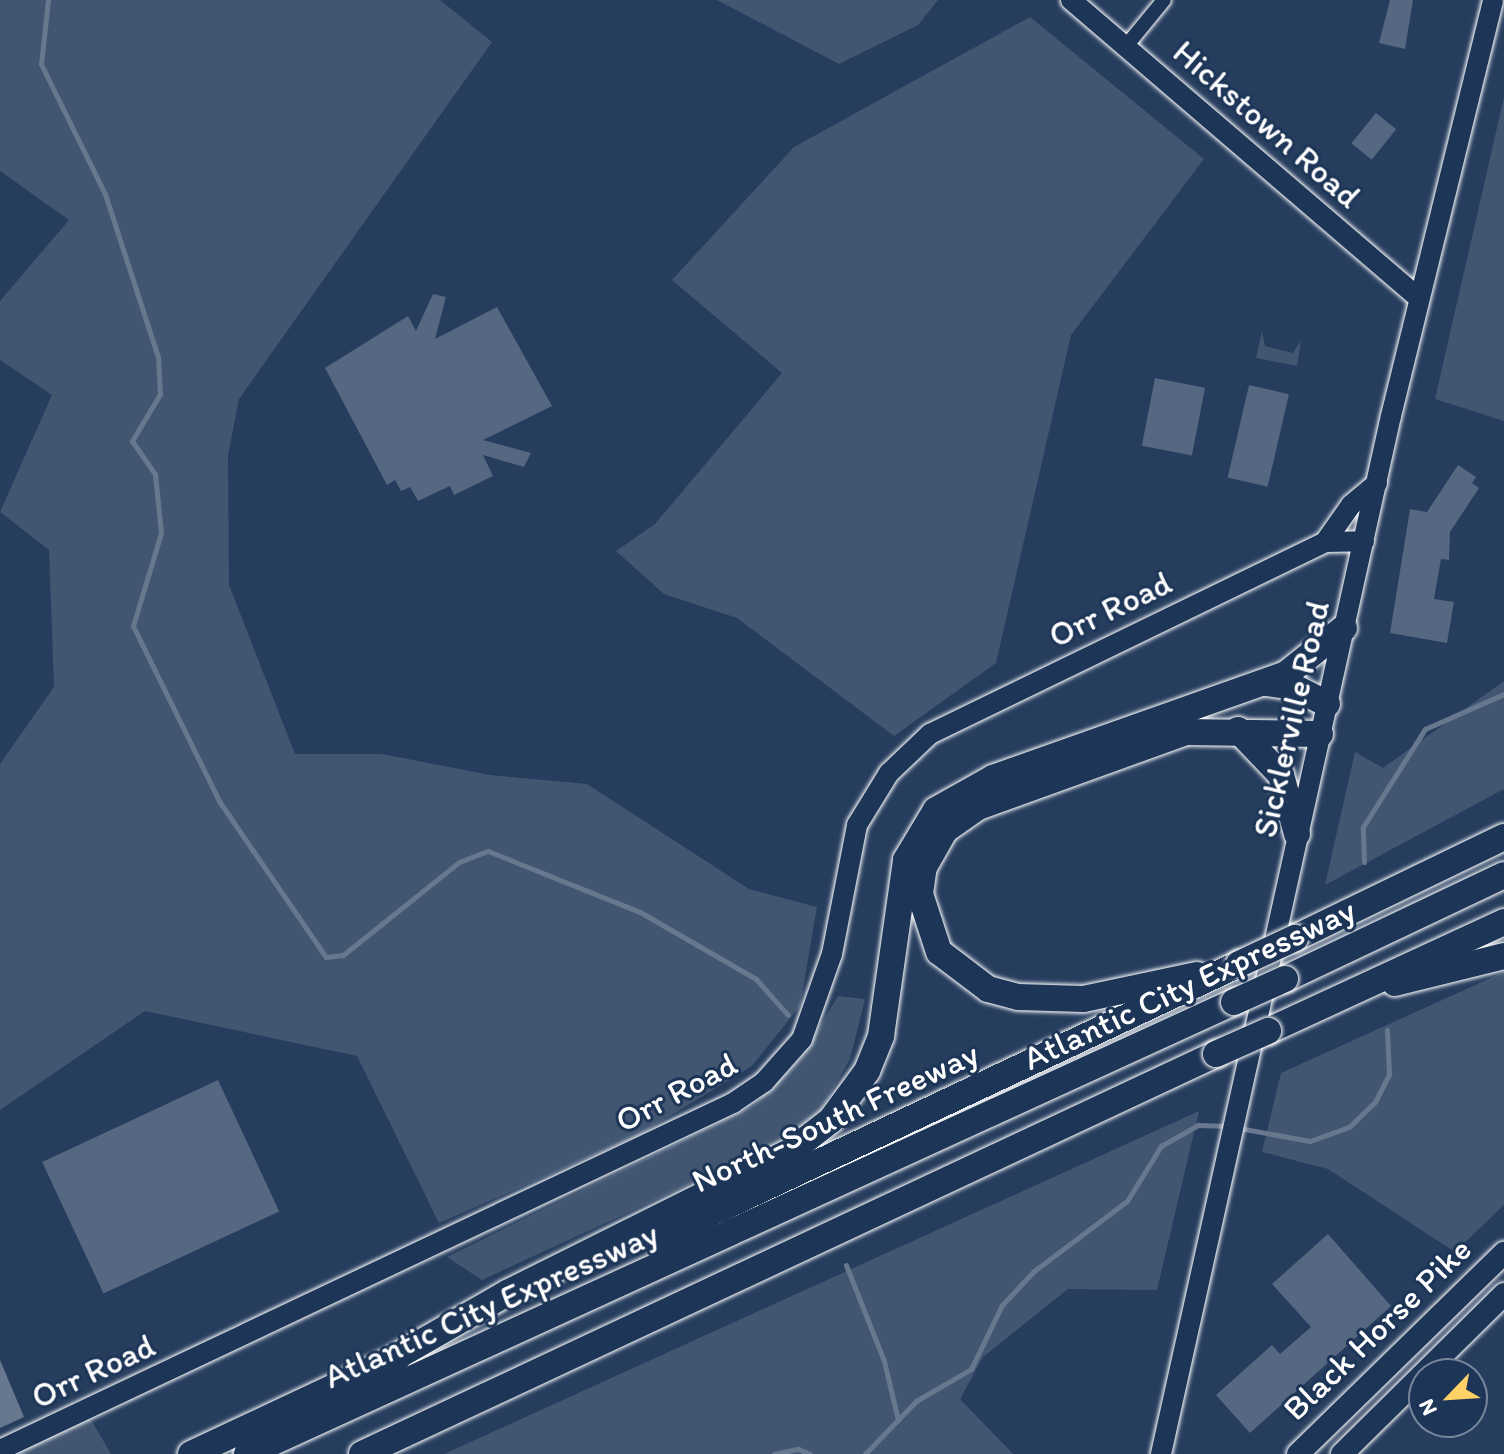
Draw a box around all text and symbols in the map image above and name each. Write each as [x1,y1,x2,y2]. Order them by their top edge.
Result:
street label: Hickstown Road [1165,32,1369,216]
street label: Orr Road [1042,562,1178,656]
street label: Sicklerville Road [1244,597,1338,841]
street label: Atlantic City Expressway [1017,889,1361,1079]
street label: North-South Freeway [685,1033,985,1201]
street label: Orr Road [608,1043,744,1141]
street label: Atlantic City Expressway [318,1213,664,1397]
street label: Black Horse Pike [1275,1229,1479,1429]
street label: Orr Road [25,1325,161,1417]
north arrow [1408,1358,1488,1438]
text: N [1412,1395,1443,1420]

